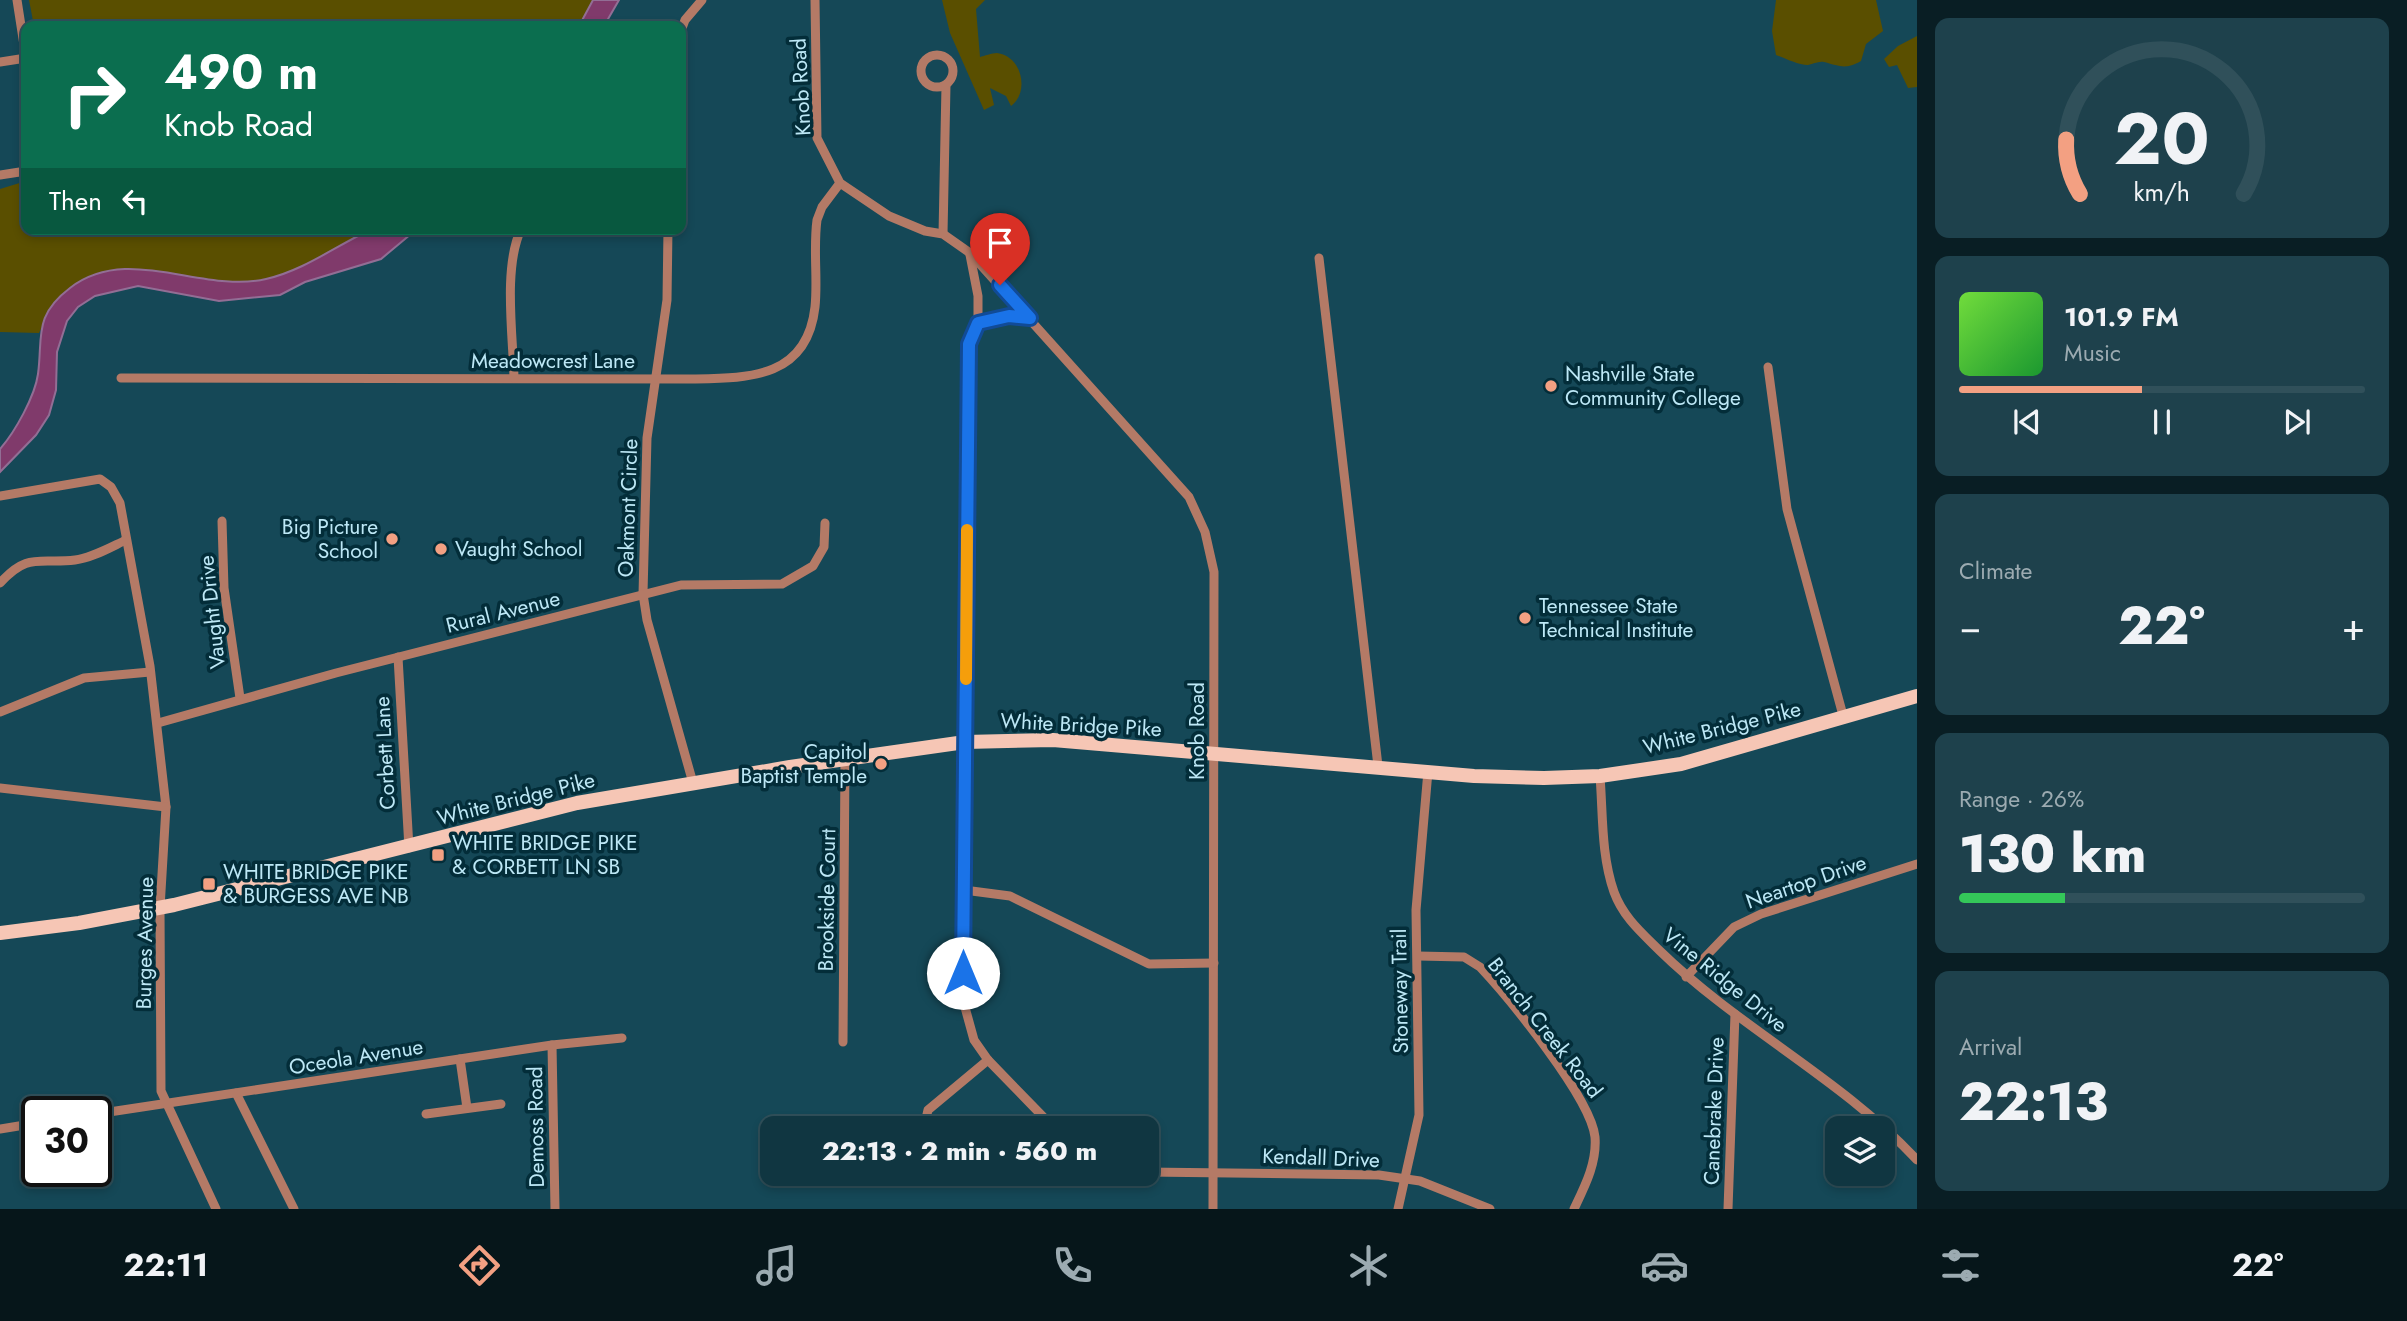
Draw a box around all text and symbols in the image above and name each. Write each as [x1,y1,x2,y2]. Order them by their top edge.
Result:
text: 490 m [164,37,318,107]
street label: Knob Road [783,37,819,137]
icon: right [49,49,140,140]
text: 20 [2114,86,2210,191]
text: Knob Road [164,102,313,148]
text: km/h [2134,174,2190,210]
text: Then [49,182,102,220]
icon: left [116,182,154,220]
pin [970,213,1030,285]
icon: arrive [981,224,1019,262]
text: 101.9 FM [2064,298,2179,336]
text: Music [2064,336,2121,370]
street label: Meadowcrest Lane [471,346,635,376]
place label: Nashville State Community College [1565,359,1741,413]
marker: Nashville State Community College [1543,378,1559,394]
icon: previous [2008,403,2046,441]
icon: pause [2143,403,2181,441]
icon: next [2278,403,2316,441]
street label: Oakmont Circle [611,438,645,578]
place label: Big Picture School [282,512,378,566]
marker: Big Picture School [384,531,400,547]
place label: Vaught School [455,534,583,564]
marker: Vaught School [433,541,449,557]
street label: Vaught Drive [191,554,233,670]
text: Climate [1959,554,2032,588]
street label: Rural Avenue [443,583,563,641]
text: 22° [2118,588,2205,664]
place label: Tennessee State Technical Institute [1539,591,1694,645]
text: − [1959,599,1981,654]
text: + [2342,599,2365,654]
marker: Tennessee State Technical Institute [1517,610,1533,626]
street label: Knob Road [1182,682,1212,780]
street label: White Bridge Pike [1640,694,1804,762]
street label: Corbett Lane [367,695,403,811]
street label: White Bridge Pike [1000,706,1163,744]
place label: Capitol Baptist Temple [740,737,867,791]
marker: Capitol Baptist Temple [873,756,889,772]
street label: White Bridge Pike [434,765,598,833]
text: Range · 26% [1959,782,2084,816]
text: 130 km [1959,816,2146,892]
place label: WHITE BRIDGE PIKE & CORBETT LN SB [452,828,638,882]
street label: Brookside Court [811,828,843,972]
marker: WHITE BRIDGE PIKE & CORBETT LN SB [430,847,446,863]
street label: Neartop Drive [1742,847,1871,917]
place label: WHITE BRIDGE PIKE & BURGESS AVE NB [223,857,409,911]
street label: Burges Avenue [129,876,161,1010]
marker: WHITE BRIDGE PIKE & BURGESS AVE NB [201,876,217,892]
street label: Vine Ridge Drive [1656,920,1794,1040]
street label: Stoneway Trail [1384,928,1416,1054]
position arrow [926,936,1000,1010]
street label: Branch Creek Road [1480,951,1610,1105]
text: Arrival [1959,1030,2022,1064]
street label: Oceola Avenue [287,1032,425,1082]
street label: Canebrake Drive [1696,1036,1732,1186]
text: 22:13 [1959,1064,2108,1140]
street label: Demoss Road [520,1066,552,1188]
speed limit sign: 30 [21,1096,112,1187]
map controls [1825,1116,1895,1186]
button: layers [1825,1116,1895,1186]
text: 22:13 · 2 min · 560 m [822,1132,1097,1170]
street label: Kendall Drive [1262,1141,1381,1175]
icon: directions [455,1241,504,1290]
icon: music [752,1241,801,1290]
icon: phone [1048,1241,1097,1290]
icon: climate [1344,1241,1393,1290]
icon: car [1640,1241,1689,1290]
icon: filters [1936,1241,1985,1290]
text: 22:11 [124,1242,208,1288]
text: 22° [2232,1242,2283,1288]

